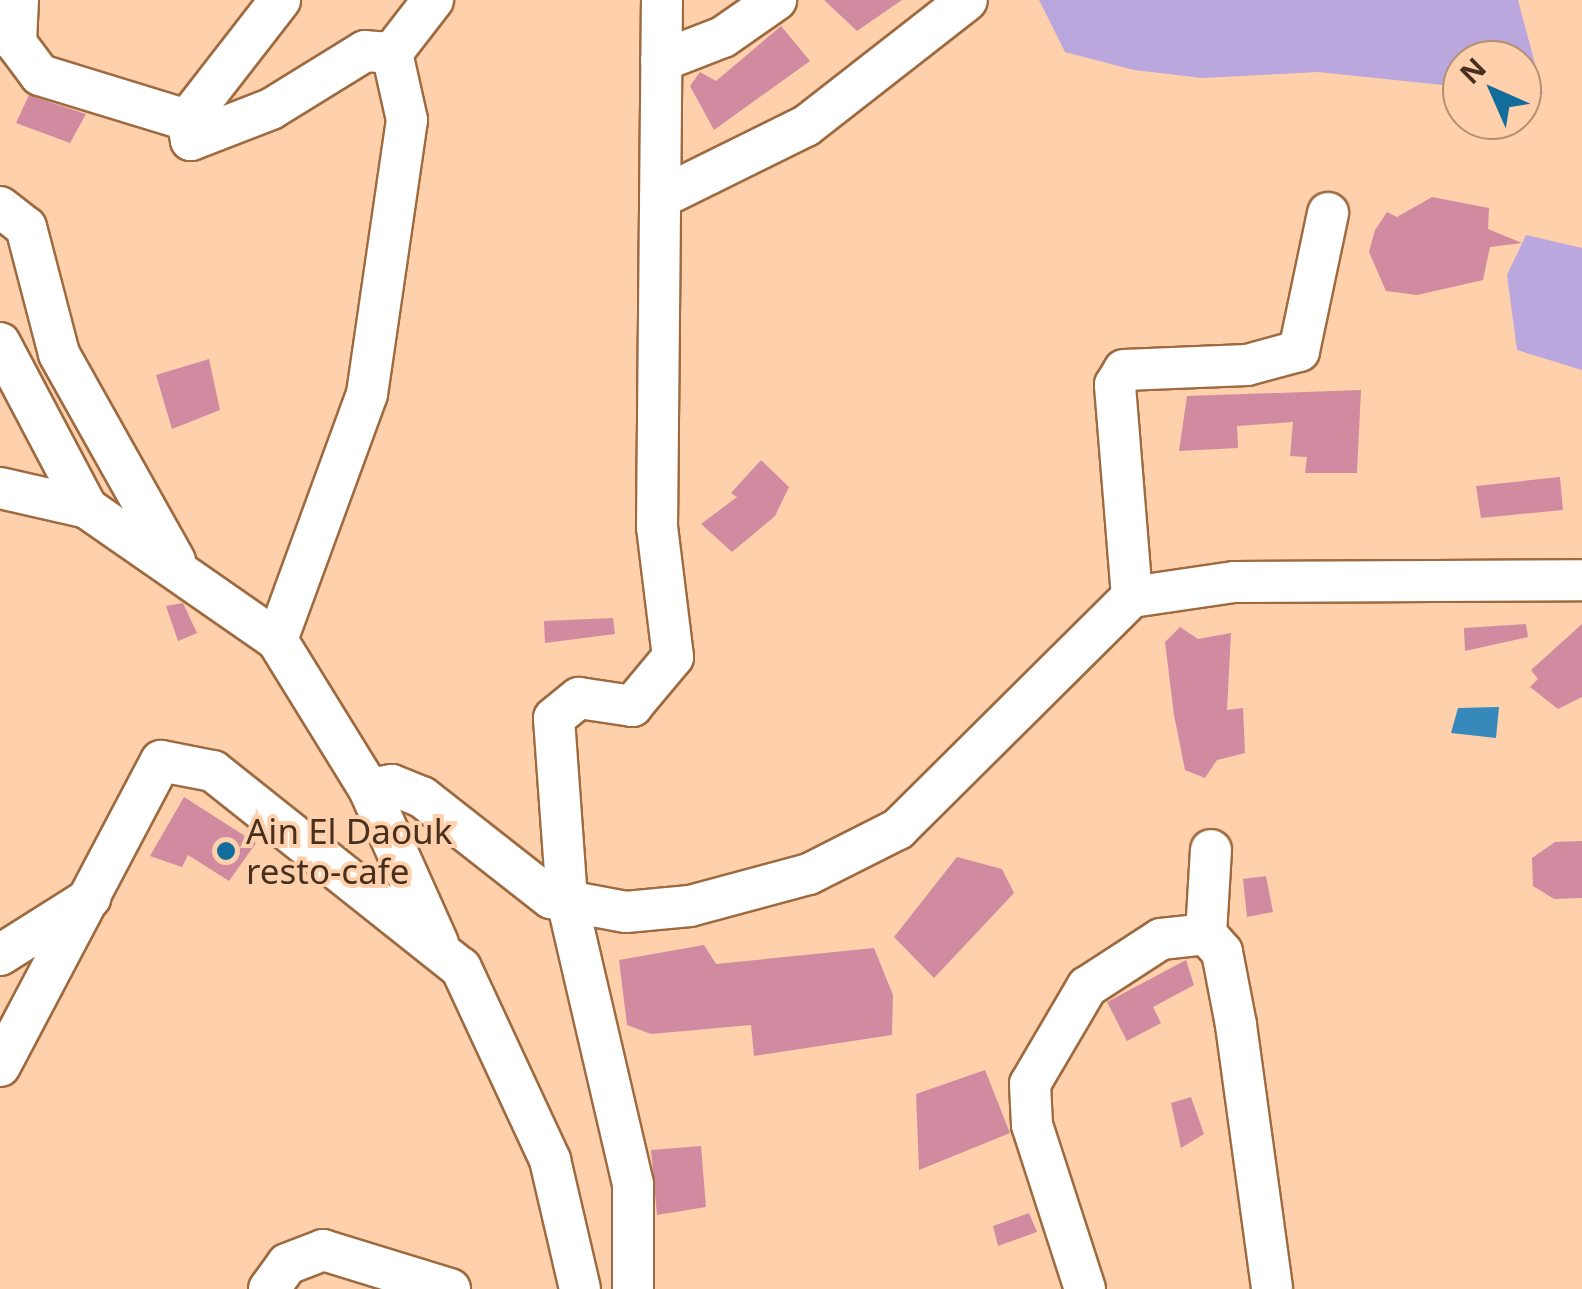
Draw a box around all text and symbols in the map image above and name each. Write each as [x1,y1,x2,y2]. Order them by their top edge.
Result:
north arrow [1442,40,1542,140]
text: N [1451,49,1494,92]
place label: Ain El Daouk resto-cafe [246,810,452,892]
marker: Ain El Daouk resto-cafe [215,840,237,862]

